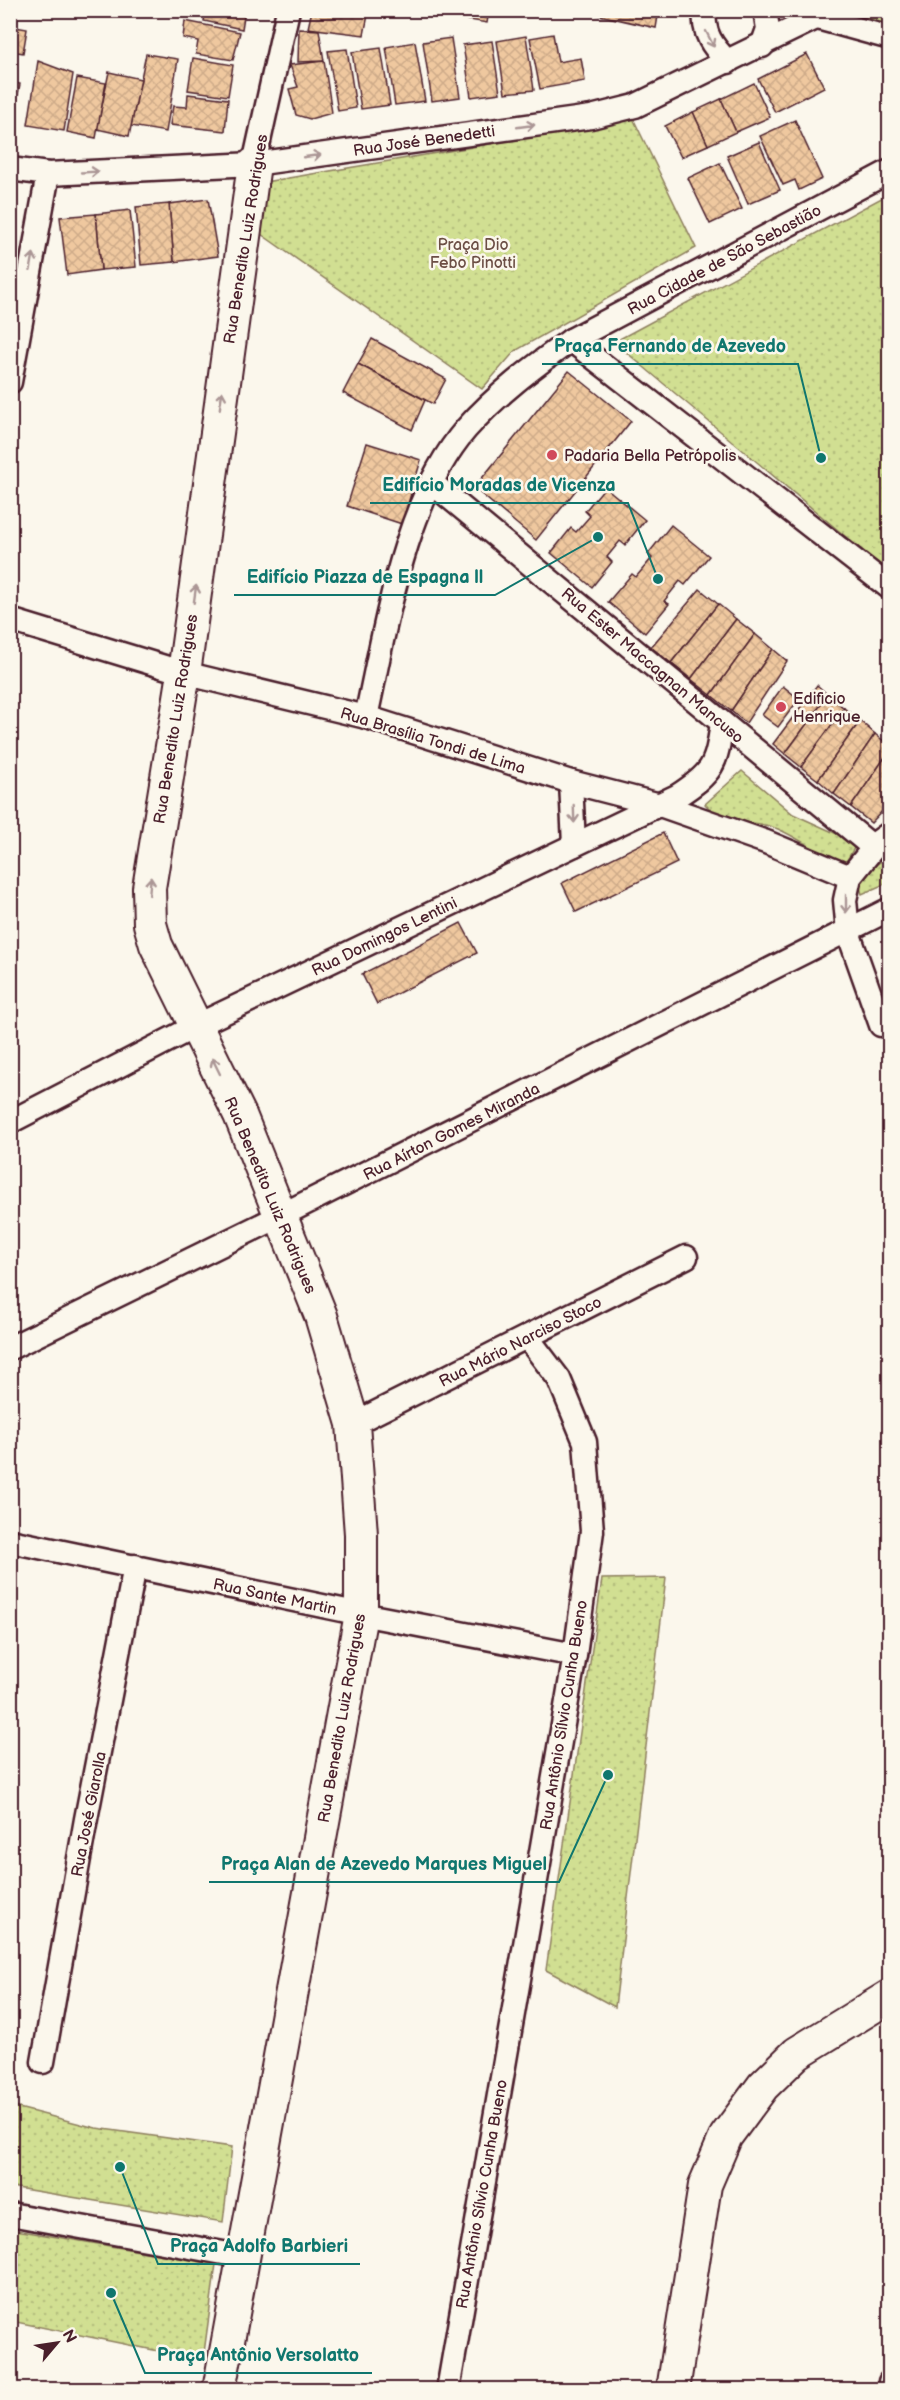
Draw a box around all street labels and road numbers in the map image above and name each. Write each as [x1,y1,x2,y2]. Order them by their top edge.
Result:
street label: Rua José Benedetti [352,122,496,161]
street label: Rua Benedito Luiz Rodrigues [221,133,272,345]
street label: Rua Cidade de São Sebastião [625,201,825,320]
street label: Rua Ester Maccagnan Mancuso [557,584,747,748]
street label: Rua Benedito Luiz Rodrigues [151,613,202,825]
street label: Rua Brasília Tondi de Lima [338,704,527,779]
street label: Rua Domingos Lentini [309,894,460,981]
street label: Rua Aírton Gomes Miranda [360,1080,543,1185]
street label: Rua Benedito Luiz Rodrigues [219,1094,320,1297]
street label: Rua Mário Narciso Stoco [436,1293,605,1392]
street label: Rua Sante Martin [211,1575,338,1620]
street label: Rua Antônio Sílvio Cunha Bueno [537,1599,592,1832]
street label: Rua Benedito Luiz Rodrigues [315,1612,370,1824]
street label: Rua José Giarolla [68,1750,111,1879]
street label: Rua Antônio Sílvio Cunha Bueno [453,2078,512,2310]

